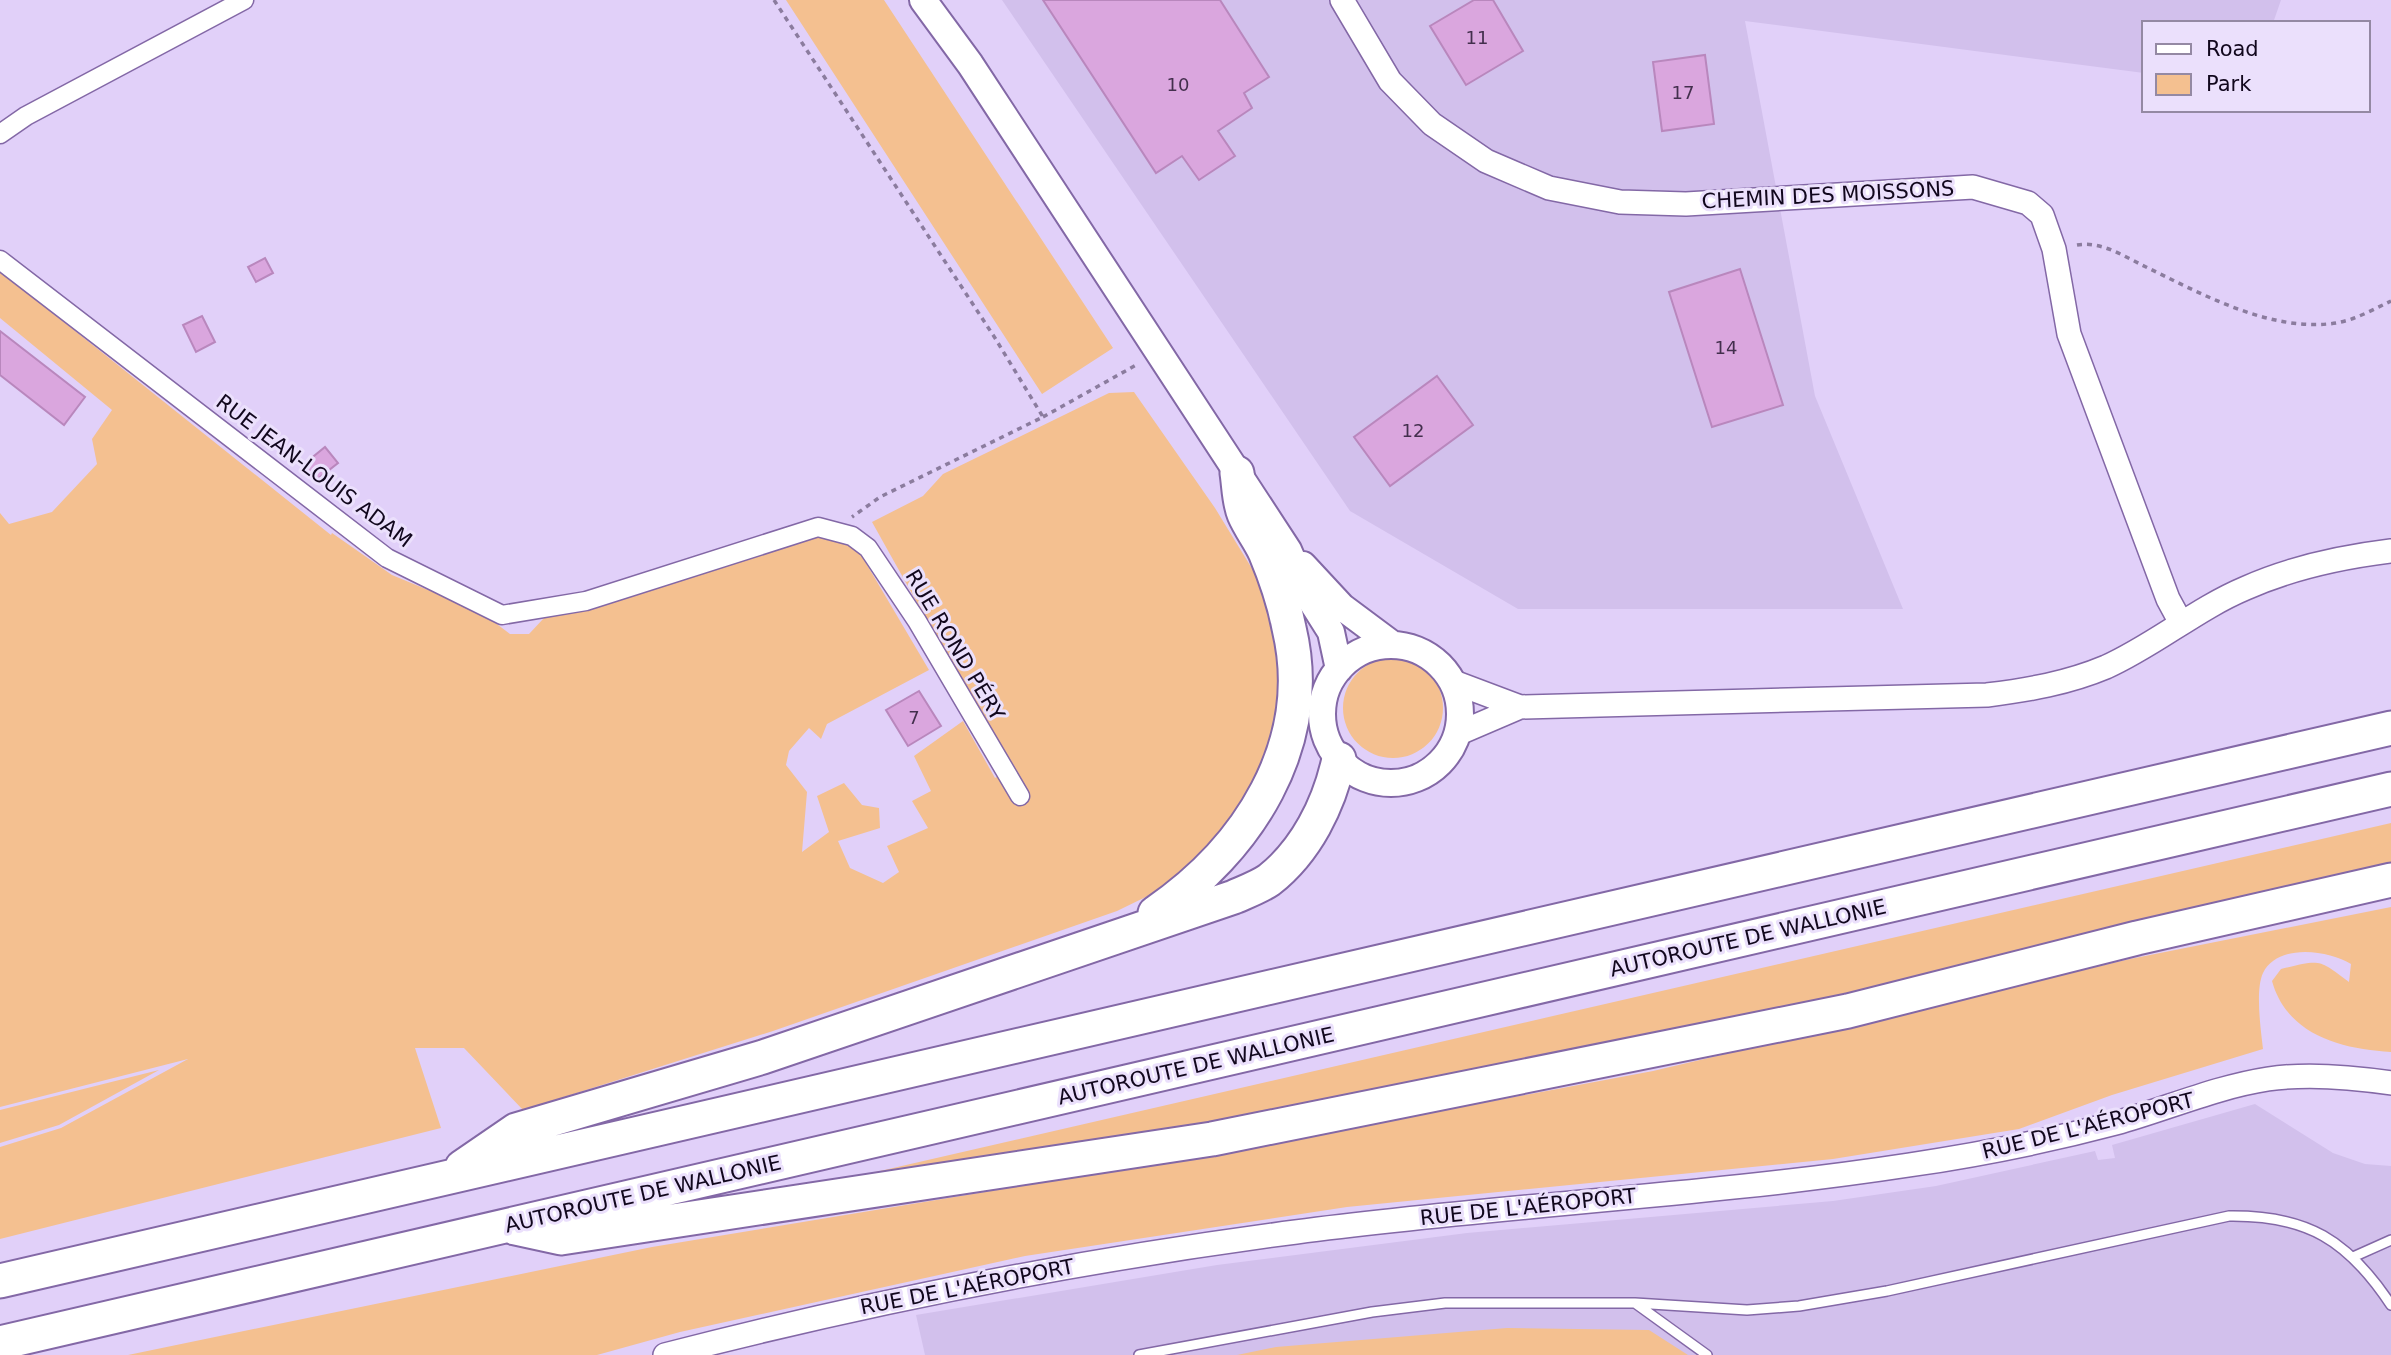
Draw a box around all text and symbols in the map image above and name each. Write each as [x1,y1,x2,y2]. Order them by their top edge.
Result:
legend [2142,21,2370,112]
house number: 11 [1466,27,1488,48]
text: Road [2206,37,2259,61]
text: Park [2206,72,2252,96]
house number: 10 [1167,74,1189,95]
house number: 17 [1672,82,1694,103]
street label: CHEMIN DES MOISSONS [1701,176,1955,214]
house number: 14 [1715,337,1737,358]
street label: RUE JEAN-LOUIS ADAM [211,390,417,552]
house number: 12 [1402,420,1424,441]
street label: RUE ROND PÉRY [901,565,1010,725]
house number: 7 [908,707,920,728]
street label: AUTOROUTE DE WALLONIE [1608,894,1888,982]
street label: AUTOROUTE DE WALLONIE [1056,1022,1336,1110]
street label: RUE DE L'AÉROPORT [1979,1087,2197,1164]
street label: AUTOROUTE DE WALLONIE [503,1150,783,1238]
street label: RUE DE L'AÉROPORT [1419,1183,1637,1230]
street label: RUE DE L'AÉROPORT [858,1253,1076,1320]

